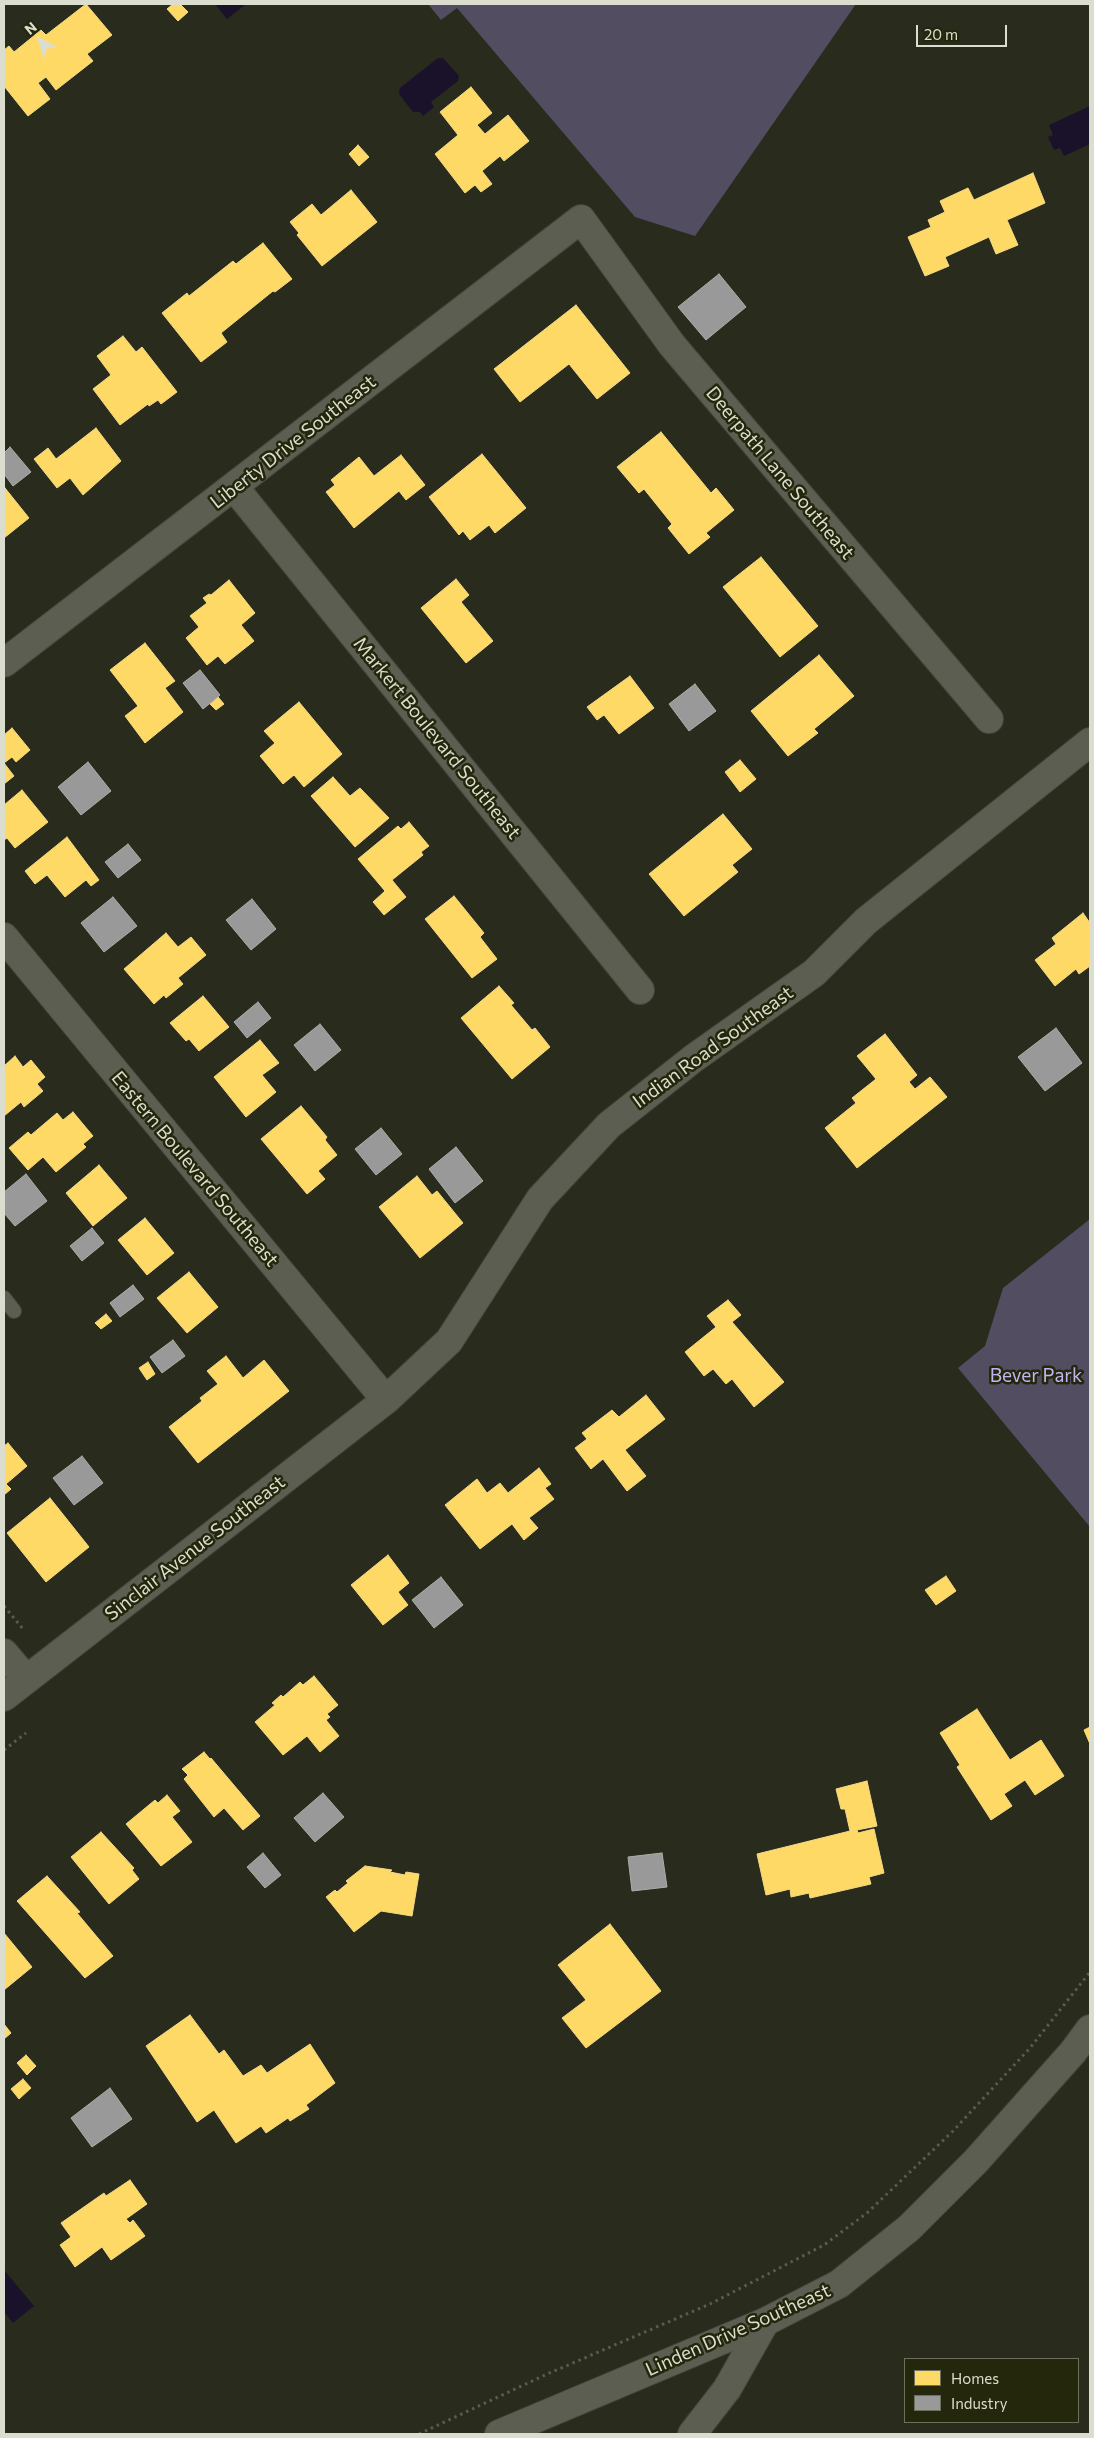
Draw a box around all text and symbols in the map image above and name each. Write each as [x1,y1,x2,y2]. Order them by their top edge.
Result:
north arrow [15,15,65,65]
scale bar [919,15,1010,47]
text: N [21,18,40,38]
text: 20 m [924,25,958,43]
street label: Liberty Drive Southeast [206,370,380,514]
street label: Deerpath Lane Southeast [701,382,859,564]
street label: Markert Boulevard Southeast [349,633,525,843]
street label: Indian Road Southeast [628,981,798,1113]
street label: Eastern Boulevard Southeast [107,1067,283,1271]
park label: Bever Park [990,1365,1082,1387]
street label: Sinclair Avenue Southeast [100,1471,290,1625]
street label: Linden Drive Southeast [642,2279,834,2381]
legend [904,2358,1079,2423]
text: Homes [951,2369,999,2387]
text: Industry [951,2394,1008,2412]

